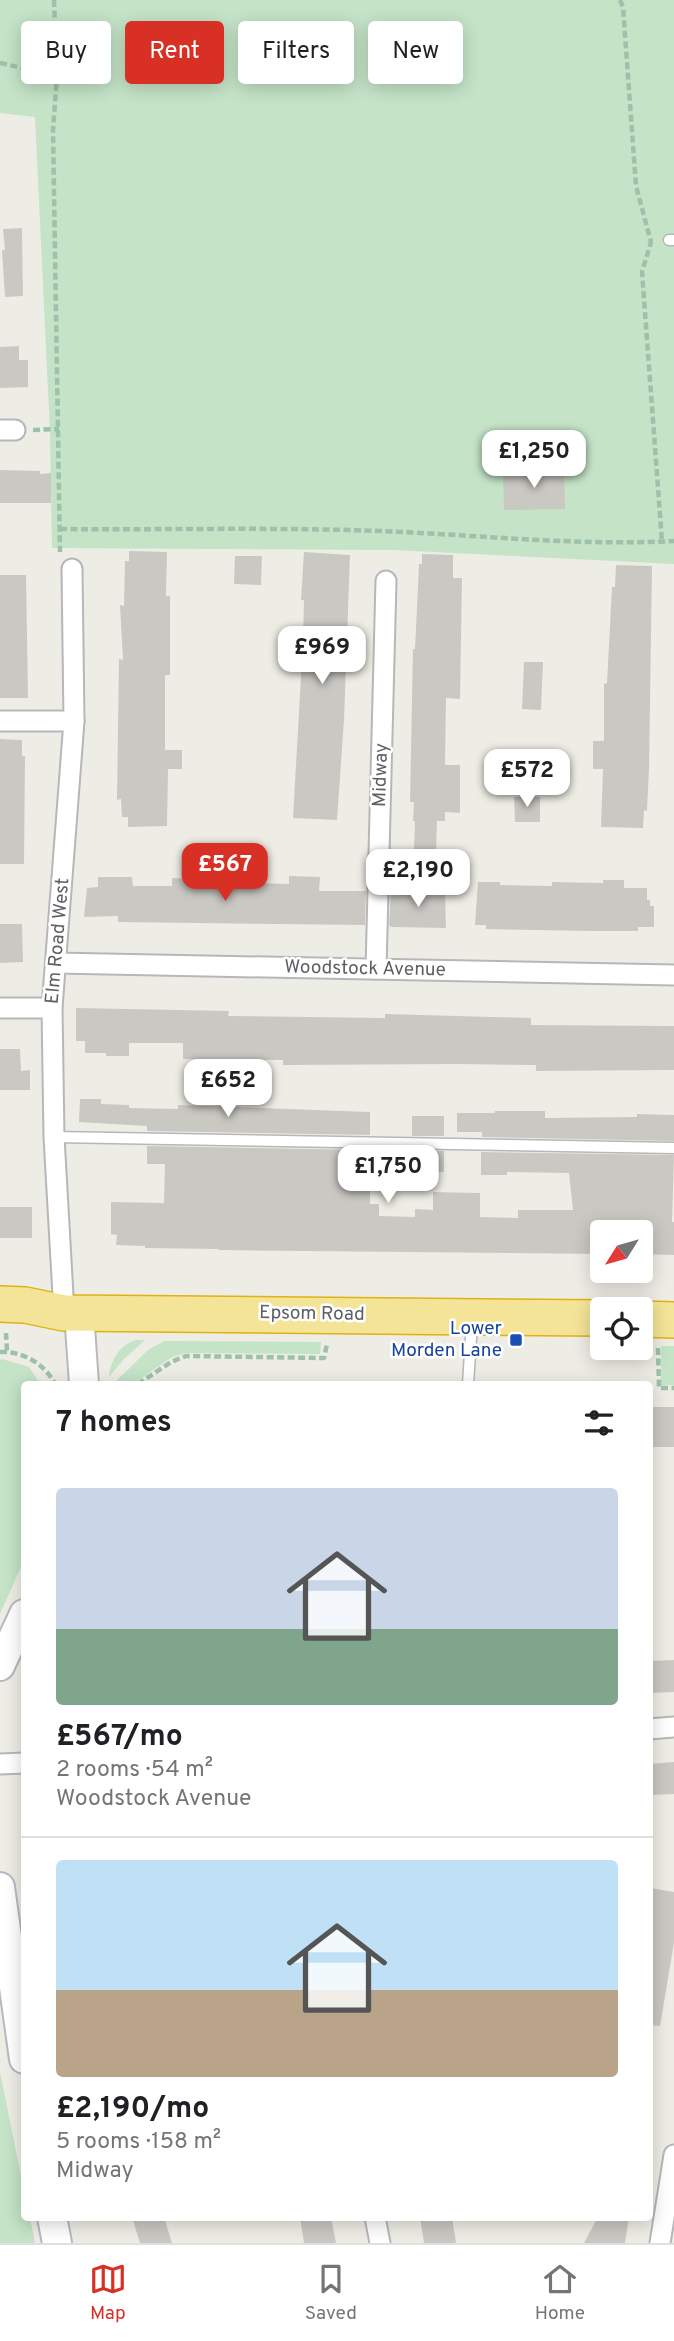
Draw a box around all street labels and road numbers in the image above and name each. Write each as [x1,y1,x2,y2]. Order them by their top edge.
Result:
street label: Midway [368,743,394,807]
street label: Elm Road West [41,877,75,1005]
street label: Woodstock Avenue [284,956,446,982]
street label: Epsom Road [259,1301,365,1327]

